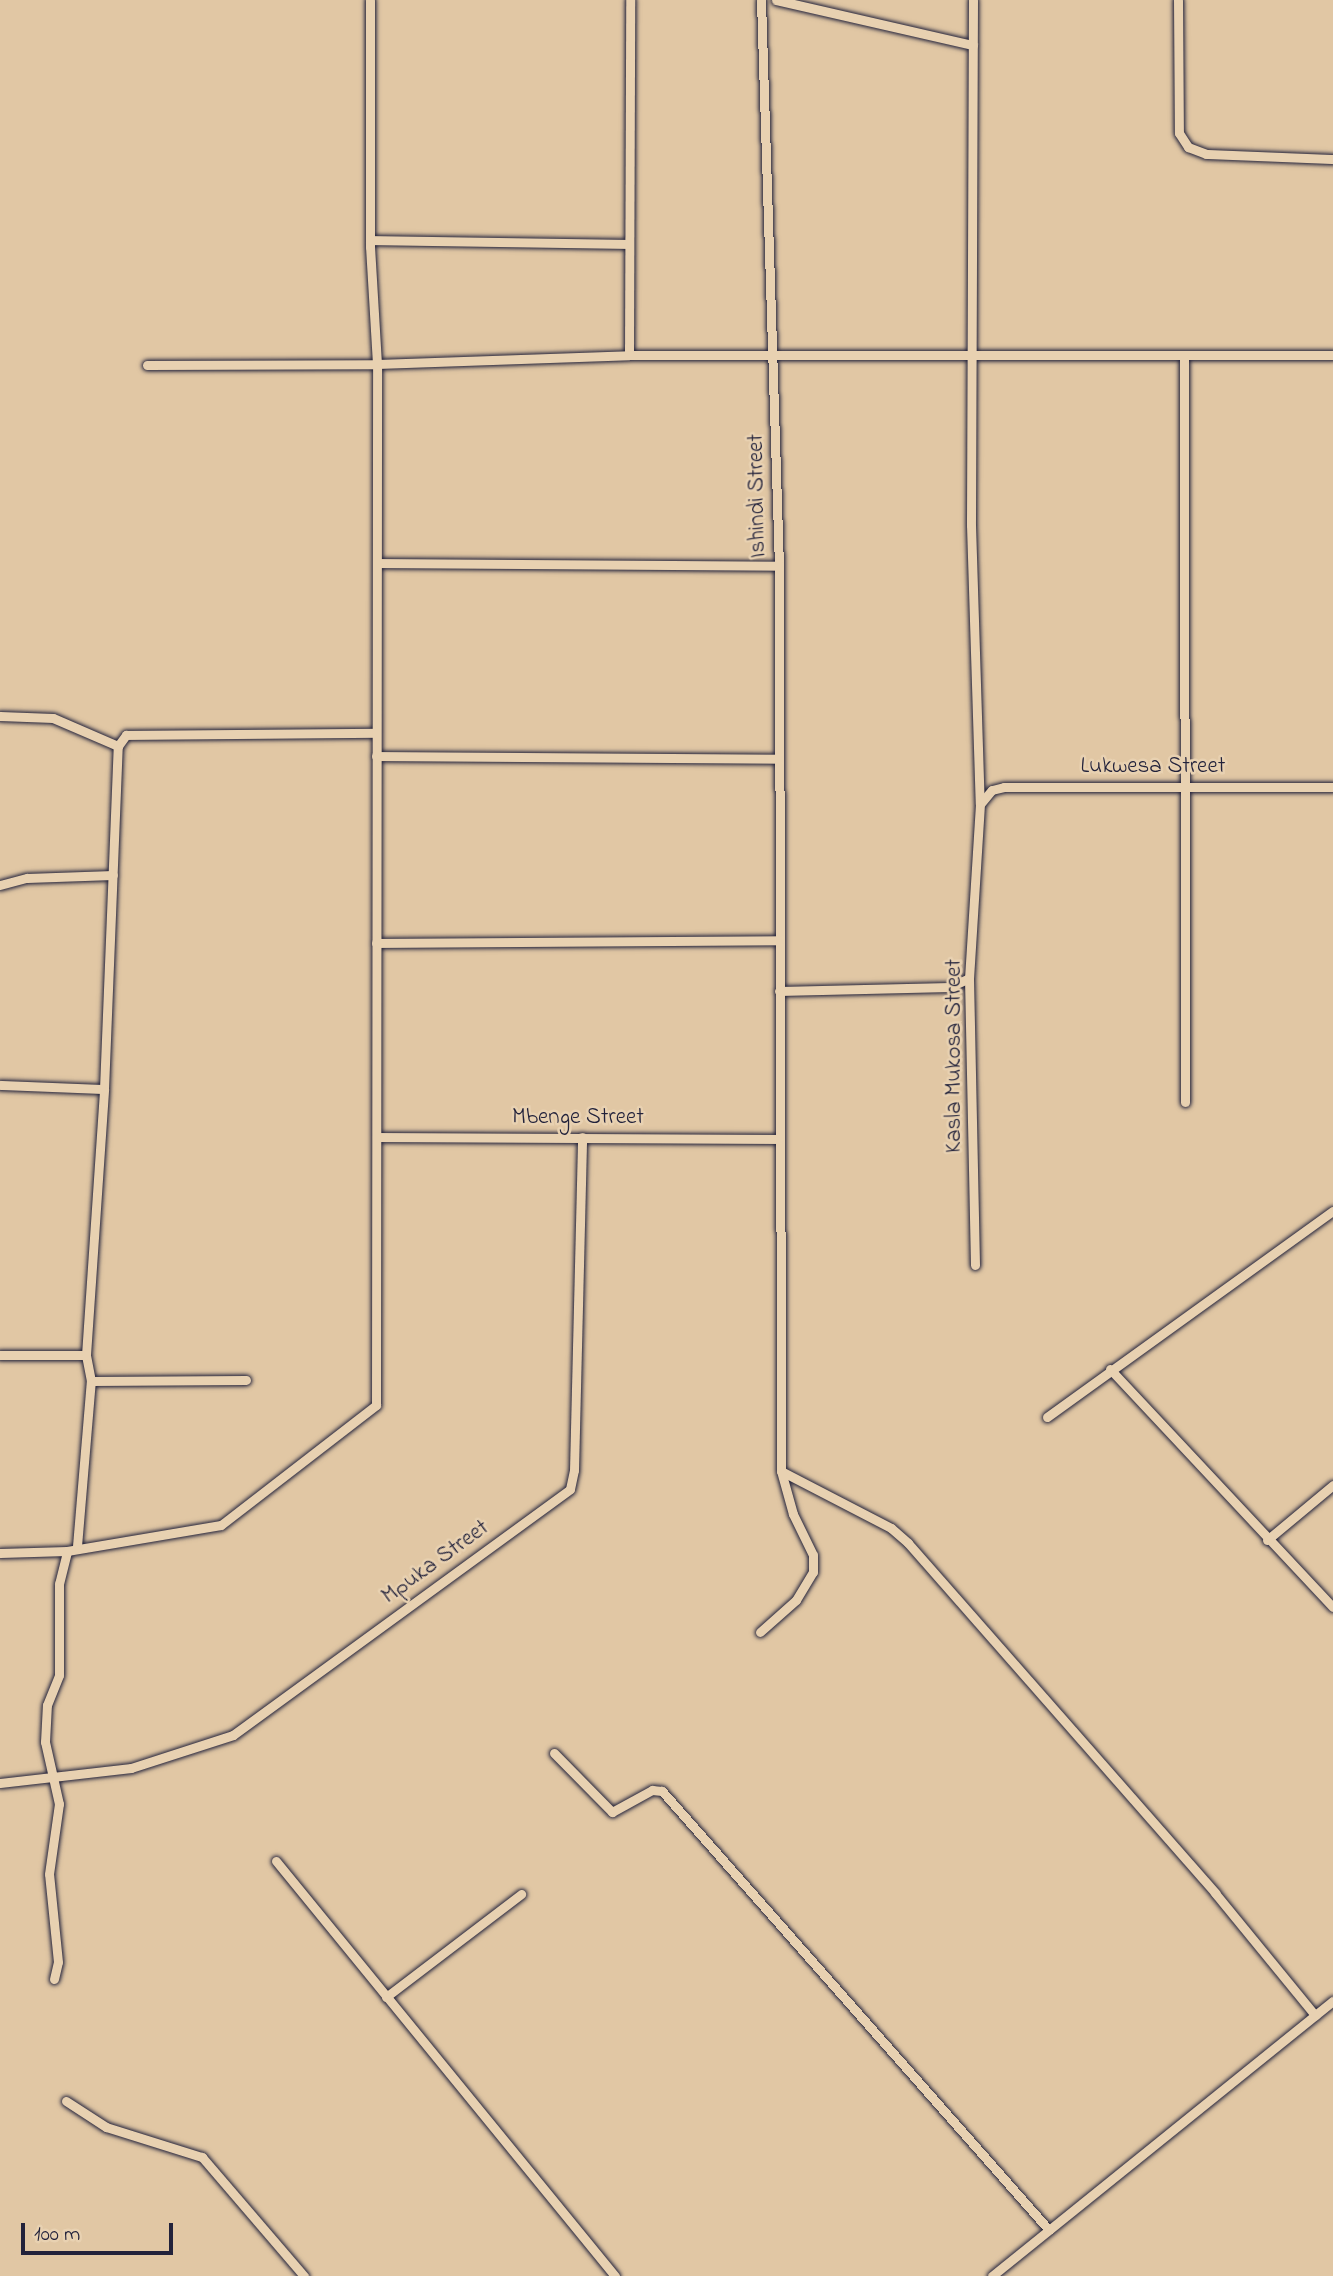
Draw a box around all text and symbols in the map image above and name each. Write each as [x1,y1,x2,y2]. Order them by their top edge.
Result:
street label: Ishindi Street [743,434,773,558]
street label: Lukwesa Street [1081,753,1225,781]
street label: Kasla Mukosa Street [941,959,969,1153]
street label: Mbenge Street [512,1104,644,1132]
street label: Mpuka Street [377,1515,495,1611]
scale bar [24,2210,177,2254]
text: 100 m [34,2220,80,2250]

